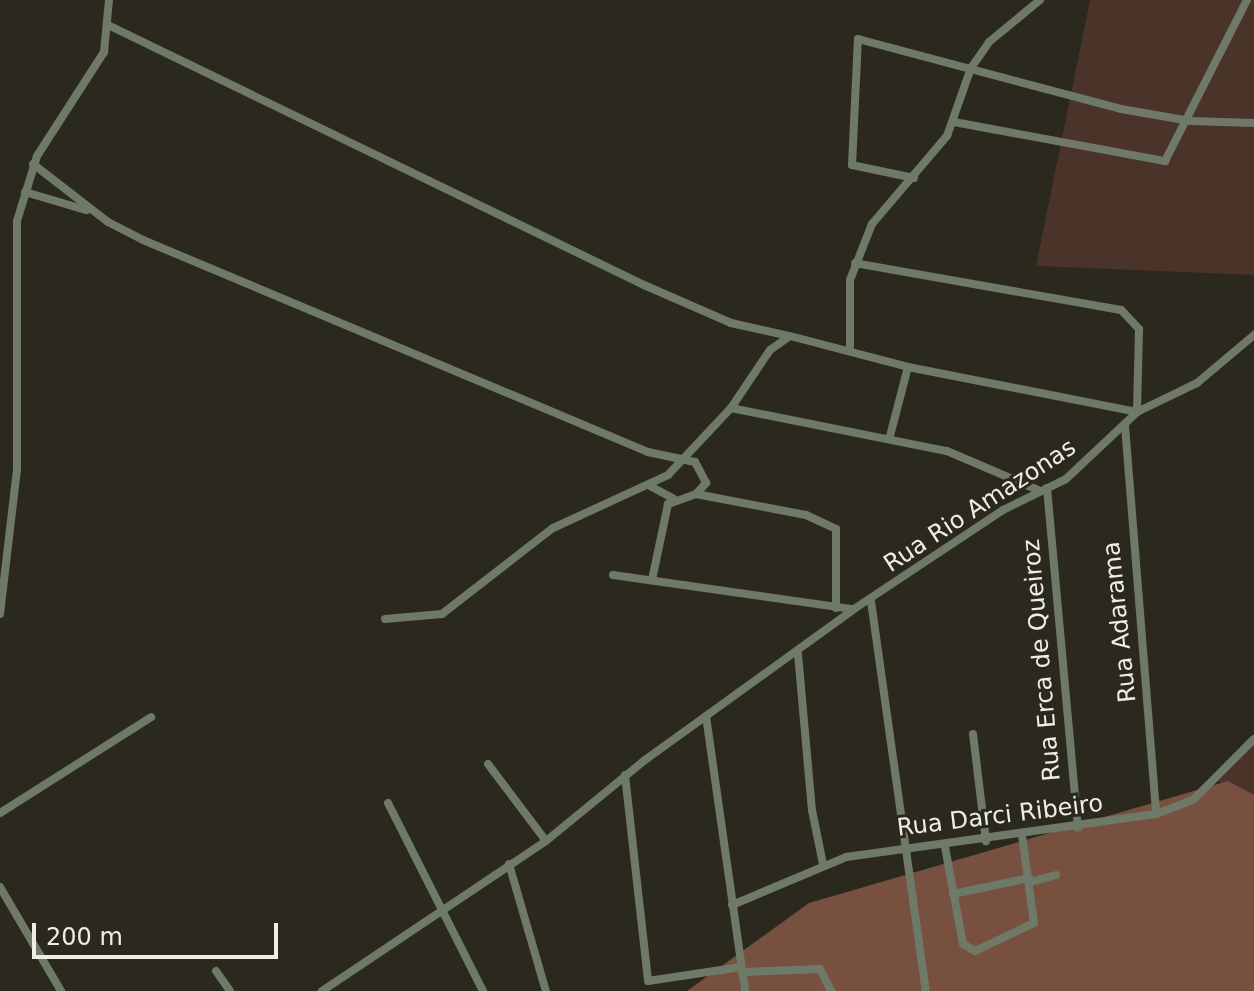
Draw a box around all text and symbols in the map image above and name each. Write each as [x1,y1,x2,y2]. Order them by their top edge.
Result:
street label: Rua Rio Amazonas [879,433,1081,579]
street label: Rua Erca de Queiroz [1017,538,1067,782]
street label: Rua Adarama [1097,540,1143,704]
street label: Rua Darci Ribeiro [895,789,1105,843]
scale bar [36,907,282,957]
text: 200 m [46,923,123,951]

